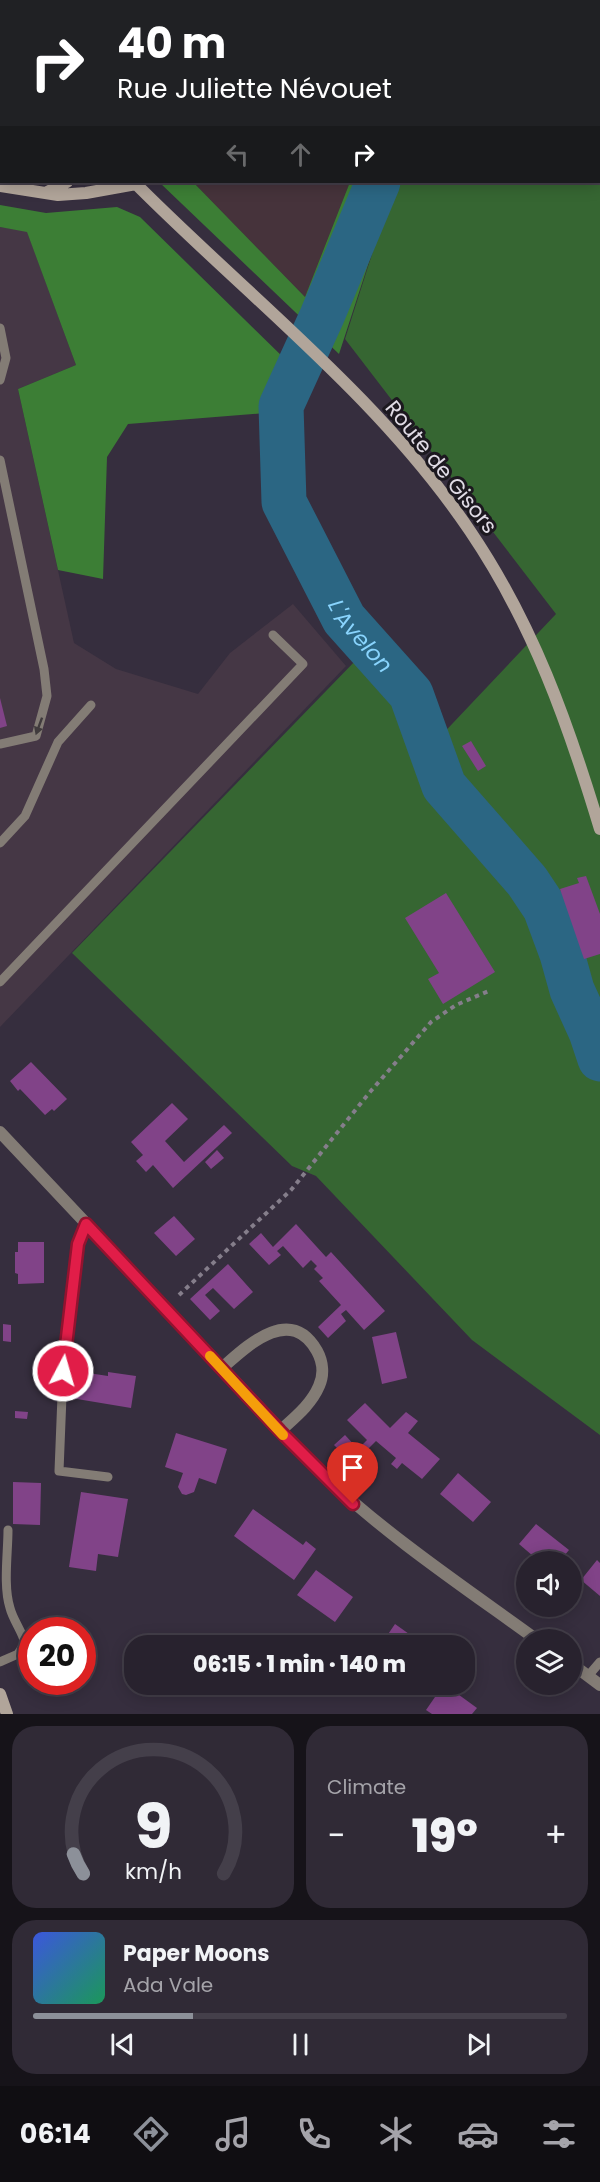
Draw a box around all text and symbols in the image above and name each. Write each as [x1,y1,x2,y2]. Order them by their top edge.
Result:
text: 40 m [117,14,226,73]
icon: right [18,24,96,102]
text: Rue Juliette Névouet [117,70,392,107]
icon: left [221,138,254,171]
icon: ahead [284,138,317,171]
icon: right [347,138,380,171]
street label: Route de Gisors [379,394,504,539]
water label: L'Avelon [320,594,400,680]
one-way arrow [34,718,44,736]
position arrow [31,1339,95,1403]
pin [327,1442,378,1504]
icon: arrive [336,1451,369,1484]
map controls [516,1551,582,1695]
button: sound [516,1551,582,1617]
speed limit sign: 20 [18,1617,96,1695]
button: layers [516,1629,582,1695]
text: 06:15 · 1 min · 140 m [193,1649,406,1680]
text: Climate [327,1773,406,1801]
text: 9 [134,1782,172,1870]
text: 19° [412,1805,478,1868]
text: − [327,1812,345,1859]
text: + [544,1812,567,1859]
text: km/h [124,1856,182,1887]
text: Paper Moons [123,1938,270,1969]
text: Ada Vale [123,1971,213,1999]
icon: previous [106,2028,139,2061]
icon: pause [284,2028,317,2061]
icon: next [462,2028,495,2061]
icon: directions [130,2113,172,2155]
icon: music [212,2113,254,2155]
icon: phone [293,2113,335,2155]
icon: climate [375,2113,417,2155]
icon: car [457,2113,499,2155]
icon: filters [538,2113,580,2155]
text: 06:14 [20,2115,91,2152]

